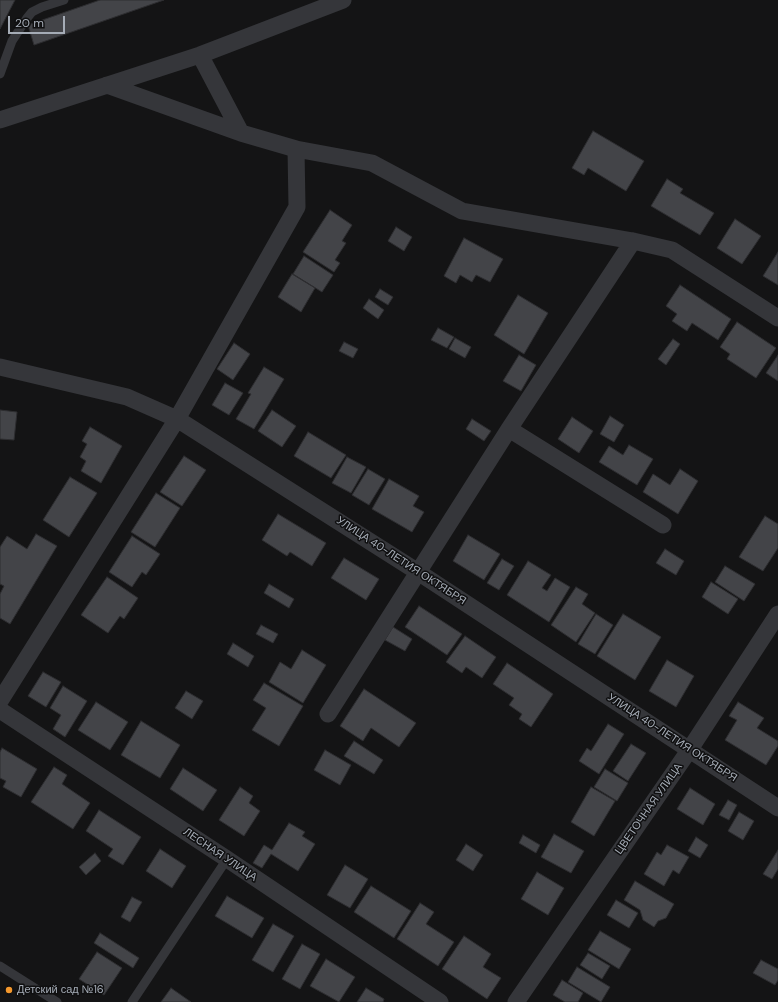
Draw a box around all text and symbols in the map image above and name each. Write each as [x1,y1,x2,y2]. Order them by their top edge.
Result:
scale bar [10,8,67,34]
text: 20 m [15,15,44,31]
street label: УЛИЦА 40-ЛЕТИЯ ОКТЯБРЯ [334,514,468,608]
street label: УЛИЦА 40-ЛЕТИЯ ОКТЯБРЯ [605,691,739,785]
street label: ЦВЕТОЧНАЯ УЛИЦА [613,761,685,857]
street label: ЛЕСНАЯ УЛИЦА [181,826,259,884]
place label: Детский сад №16 [17,983,104,997]
marker: Детский сад №16 [4,985,14,995]

